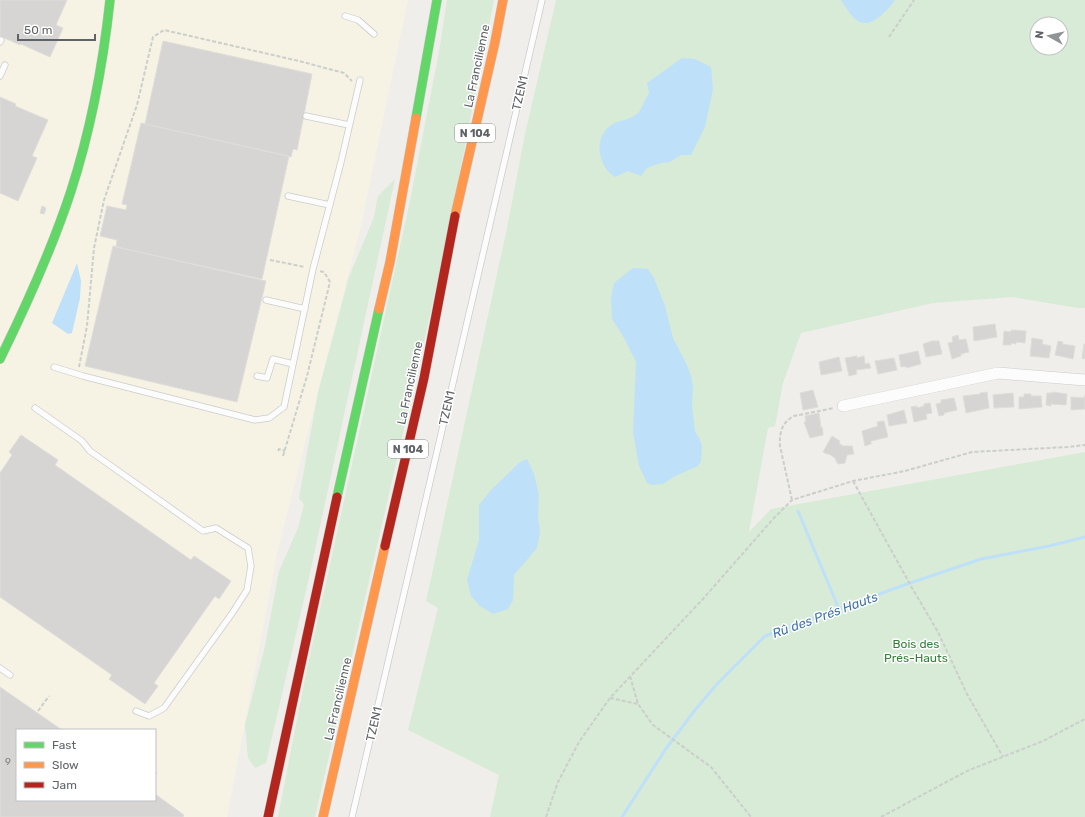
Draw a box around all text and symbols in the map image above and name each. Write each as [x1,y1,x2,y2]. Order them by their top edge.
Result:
scale bar [18,16,95,42]
north arrow [1029,16,1069,56]
text: 50 m [24,23,52,37]
street label: La Francilienne [461,23,493,109]
text: N [1033,30,1047,40]
street label: TZEN1 [509,74,531,112]
road number: N 104 [455,124,495,142]
street label: La Francilienne [394,340,426,426]
street label: TZEN1 [436,389,458,427]
road number: N 104 [388,440,428,458]
water label: Rû des Prés Hauts [770,589,880,641]
park label: Bois des Prés-Hauts [884,637,948,665]
street label: La Francilienne [322,656,354,742]
street label: TZEN1 [363,705,385,743]
legend [16,729,156,801]
text: Fast [52,738,76,752]
house number: 9 [5,756,11,768]
text: Slow [52,758,79,772]
text: Jam [52,778,77,792]

